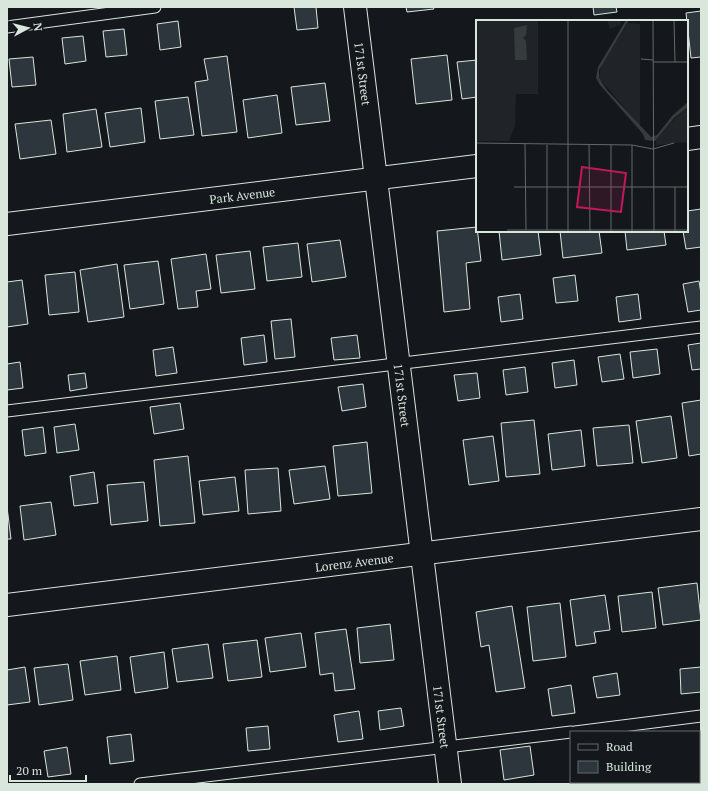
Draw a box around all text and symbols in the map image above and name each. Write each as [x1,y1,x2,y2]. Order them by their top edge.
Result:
north arrow [8,8,48,48]
inset map [476,20,688,232]
text: N [30,22,45,32]
street label: 171st Street [352,41,375,107]
street label: Park Avenue [209,183,276,206]
street label: 171st Street [391,363,414,428]
street label: Lorenz Avenue [314,550,394,574]
street label: 171st Street [430,684,453,750]
legend [570,731,700,783]
text: Road [606,739,633,754]
scale bar [10,757,86,783]
text: Building [606,759,652,774]
text: 20 m [16,763,43,778]

